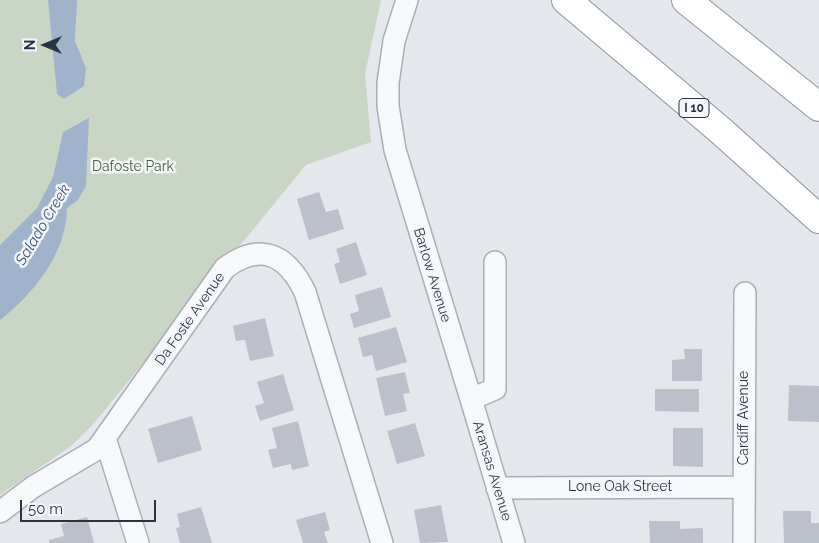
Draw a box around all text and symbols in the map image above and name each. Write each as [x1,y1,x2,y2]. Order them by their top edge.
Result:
north arrow [20,20,70,70]
text: N [22,40,38,50]
road number: I 10 [679,99,709,118]
park label: Dafoste Park [92,159,174,175]
water label: Salado Creek [12,181,74,269]
street label: Barlow Avenue [410,226,454,324]
street label: Da Foste Avenue [152,269,228,369]
street label: Cardiff Avenue [736,371,752,465]
street label: Aransas Avenue [469,419,515,523]
street label: Lone Oak Street [568,479,672,495]
scale bar [22,490,159,522]
text: 50 m [28,500,63,518]

